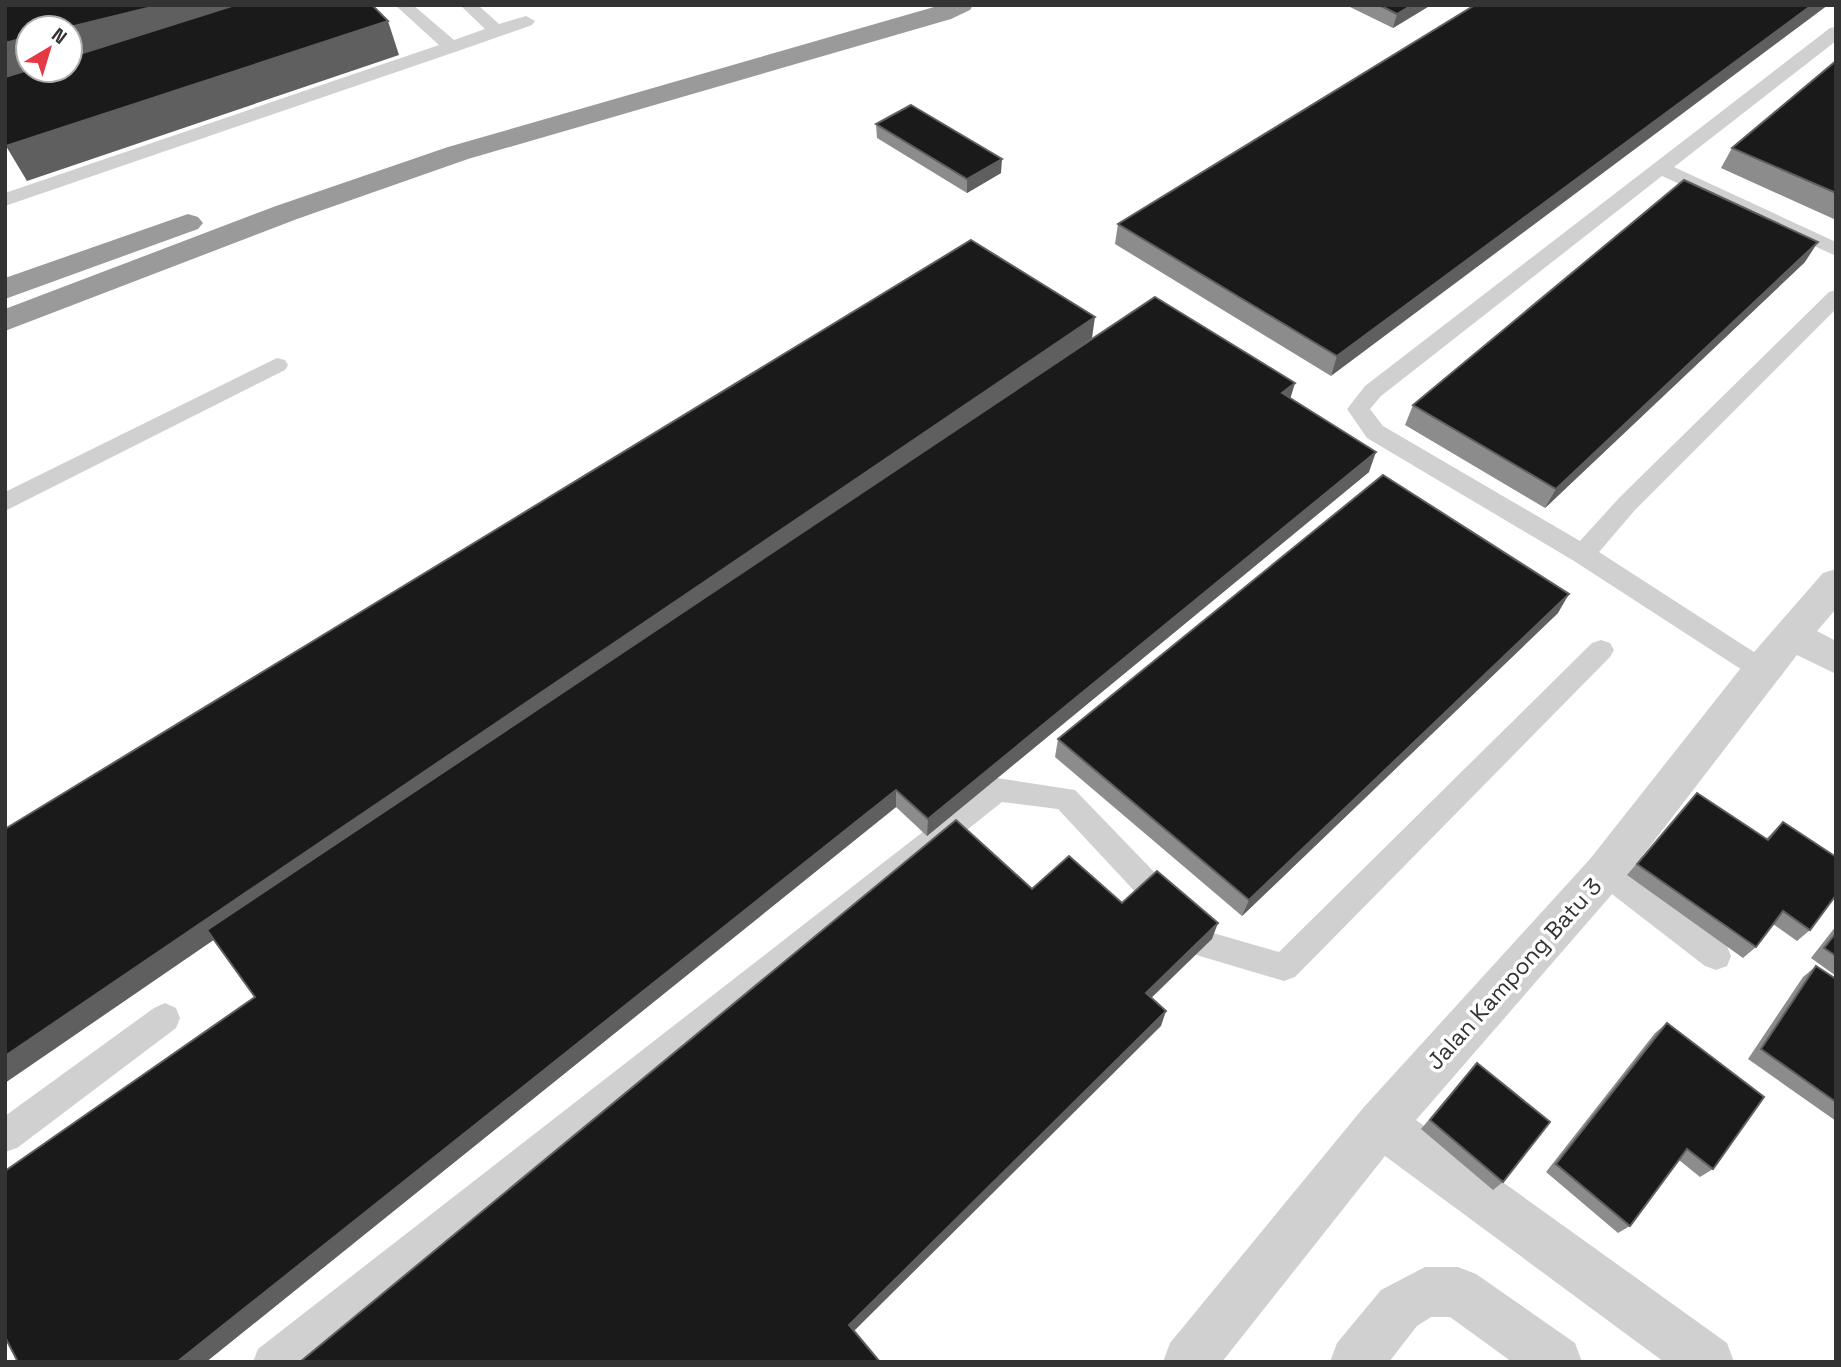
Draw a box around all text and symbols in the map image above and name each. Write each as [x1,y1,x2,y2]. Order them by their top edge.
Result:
north arrow [14,14,84,84]
text: N [46,22,72,50]
street label: Jalan Kampong Batu 3 [1420,872,1608,1076]

